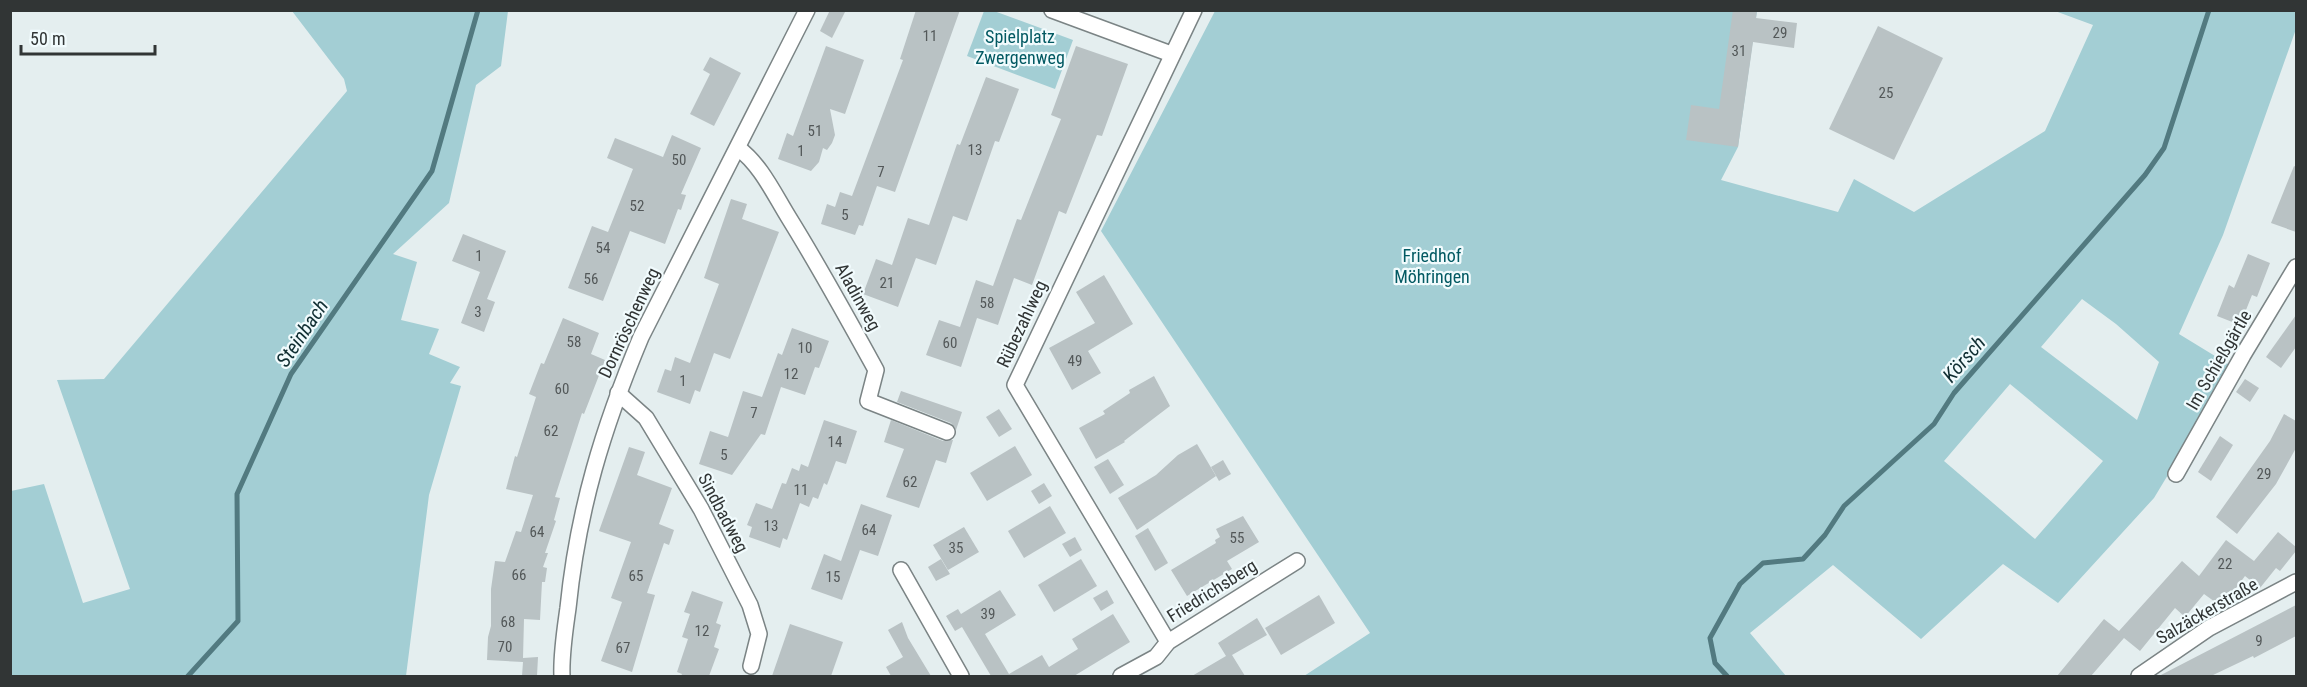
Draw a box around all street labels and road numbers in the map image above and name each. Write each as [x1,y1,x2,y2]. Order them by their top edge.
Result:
street label: Aladinweg [831,259,886,334]
street label: Dornröschenweg [594,264,663,381]
street label: Rübezahlweg [992,277,1051,371]
street label: Im Schießgärtle [2182,306,2256,413]
street label: Sindbadweg [694,470,753,556]
street label: Friedrichsberg [1163,555,1260,626]
street label: Salzäckerstraße [2152,573,2261,648]

